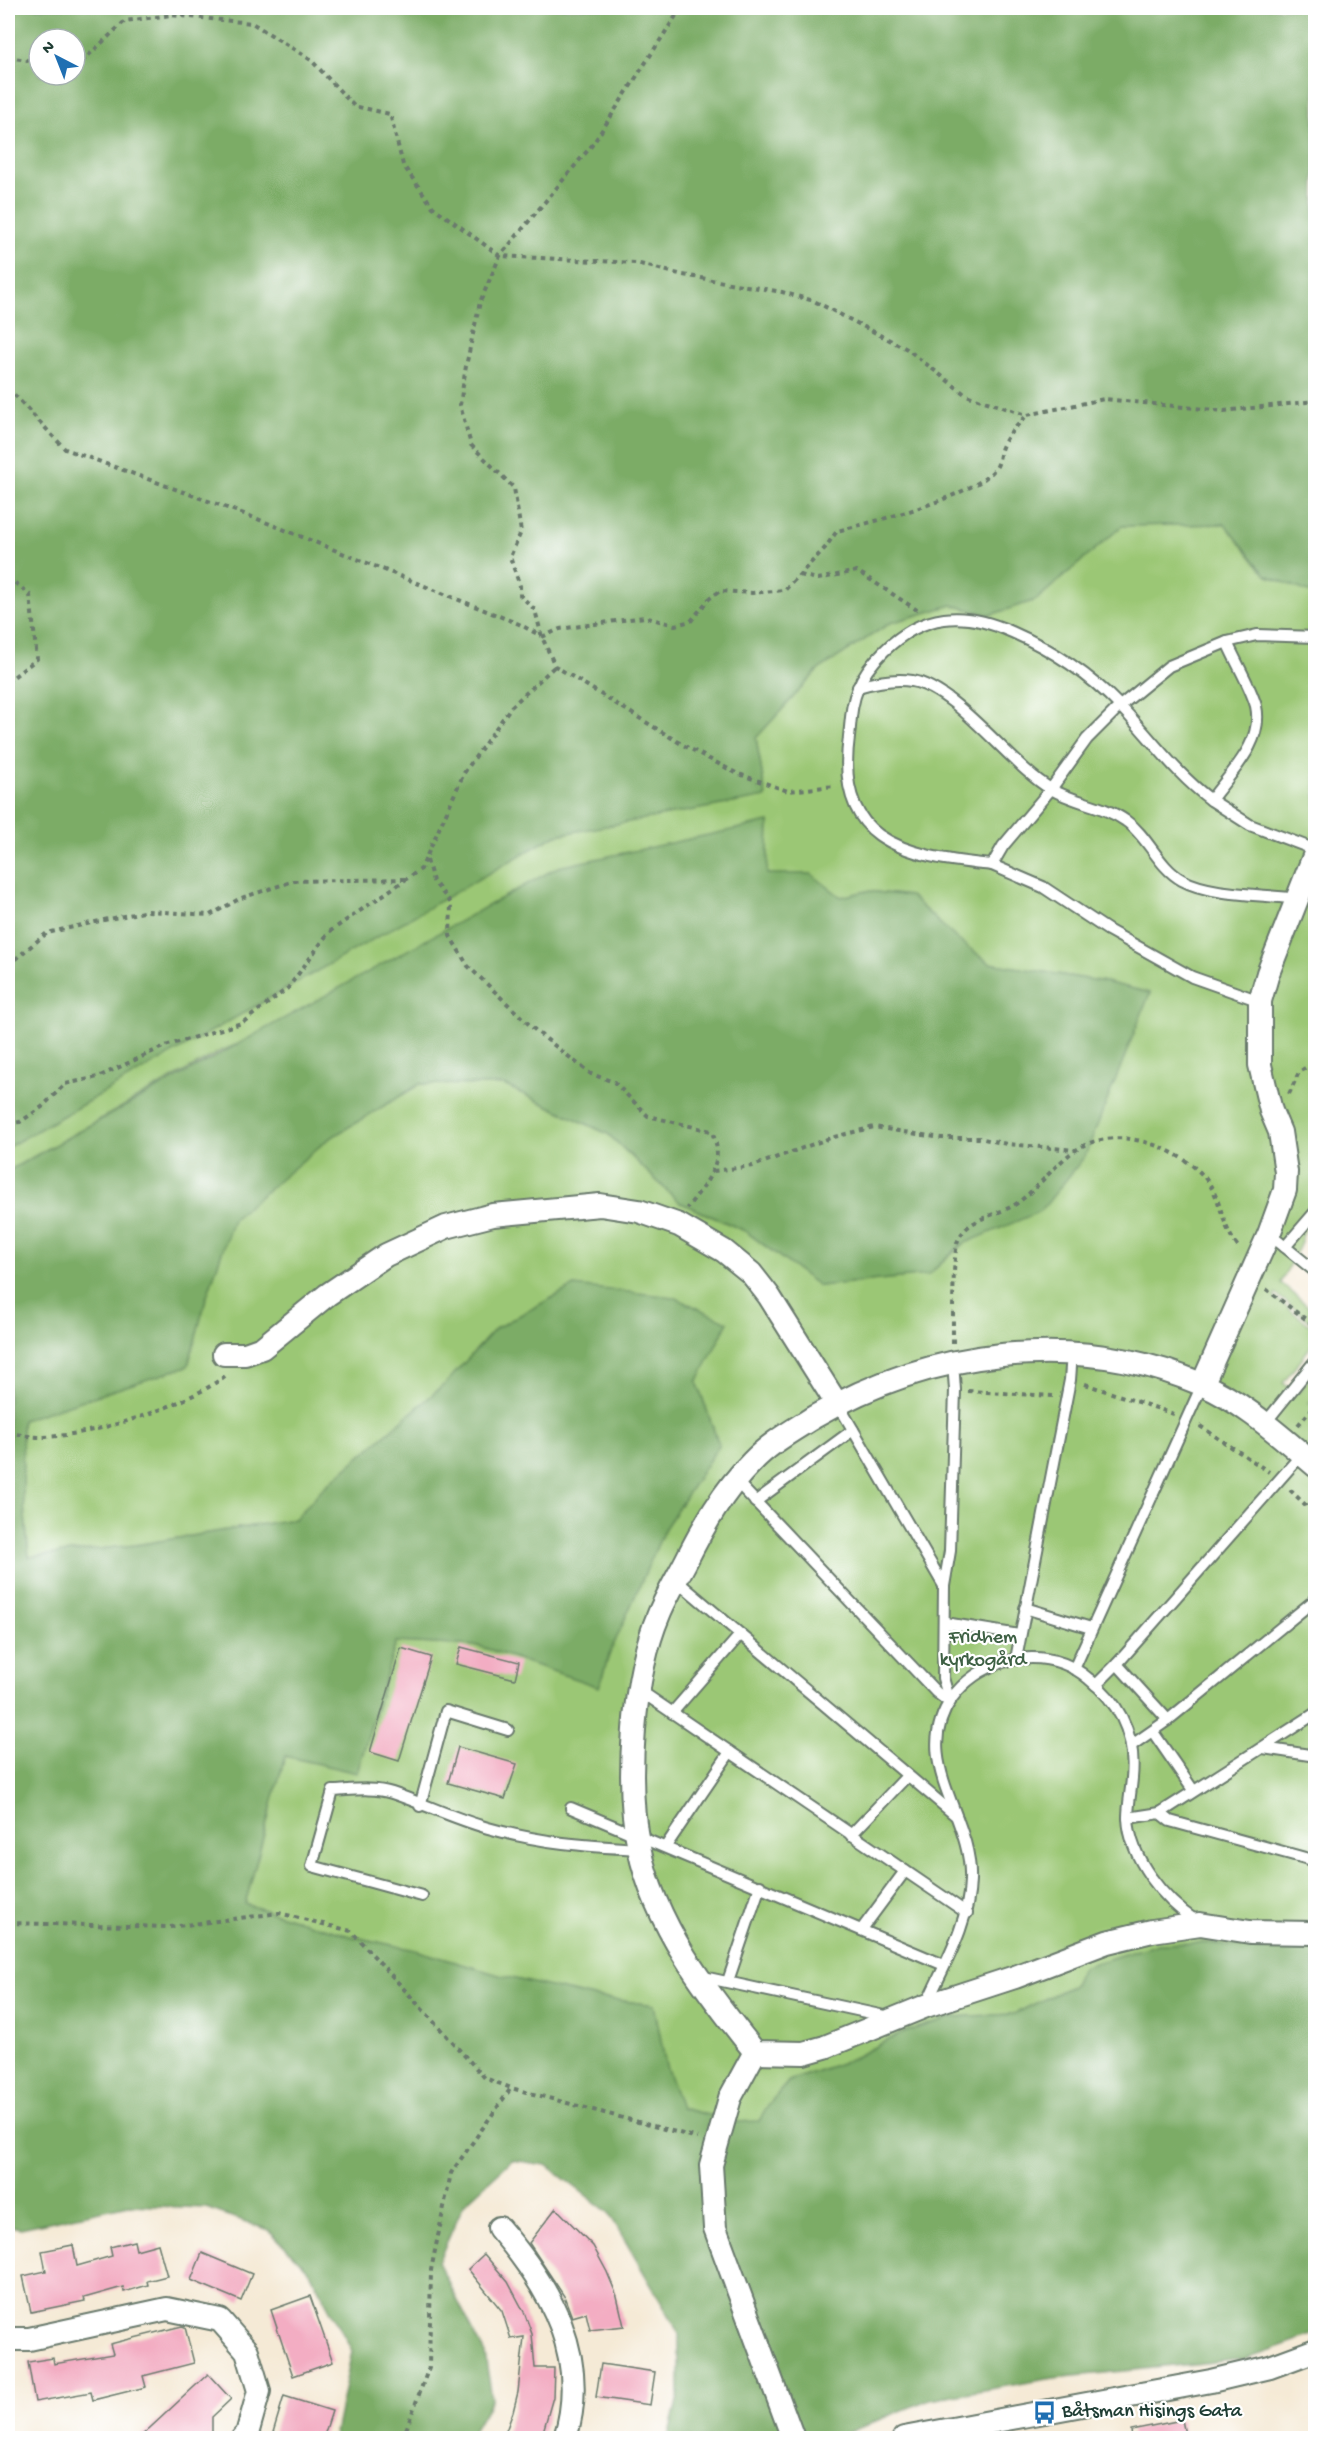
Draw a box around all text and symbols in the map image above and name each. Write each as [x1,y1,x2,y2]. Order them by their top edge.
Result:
north arrow [27,27,87,87]
text: N [39,38,60,59]
park label: Fridhem kyrkogård [940,1627,1028,1673]
bus stop icon: Båtsman Hisings Gata [1031,2399,1057,2425]
place label: Båtsman Hisings Gata [1061,2400,1243,2424]

